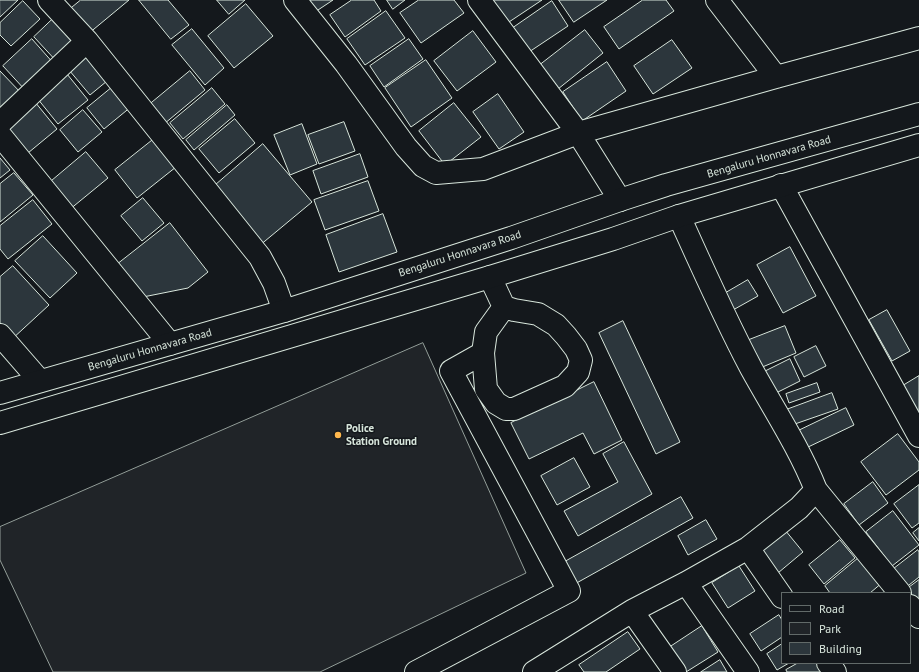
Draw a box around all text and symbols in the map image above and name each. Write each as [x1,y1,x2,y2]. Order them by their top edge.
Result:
street label: Bengaluru Honnavara Road [706,133,832,181]
street label: Bengaluru Honnavara Road [397,228,523,280]
street label: Bengaluru Honnavara Road [87,326,213,374]
place label: Police Station Ground [346,422,417,448]
marker: Police Station Ground [333,430,343,440]
legend [781,592,911,664]
text: Road [819,601,844,616]
text: Park [819,621,841,636]
text: Building [819,641,862,656]

